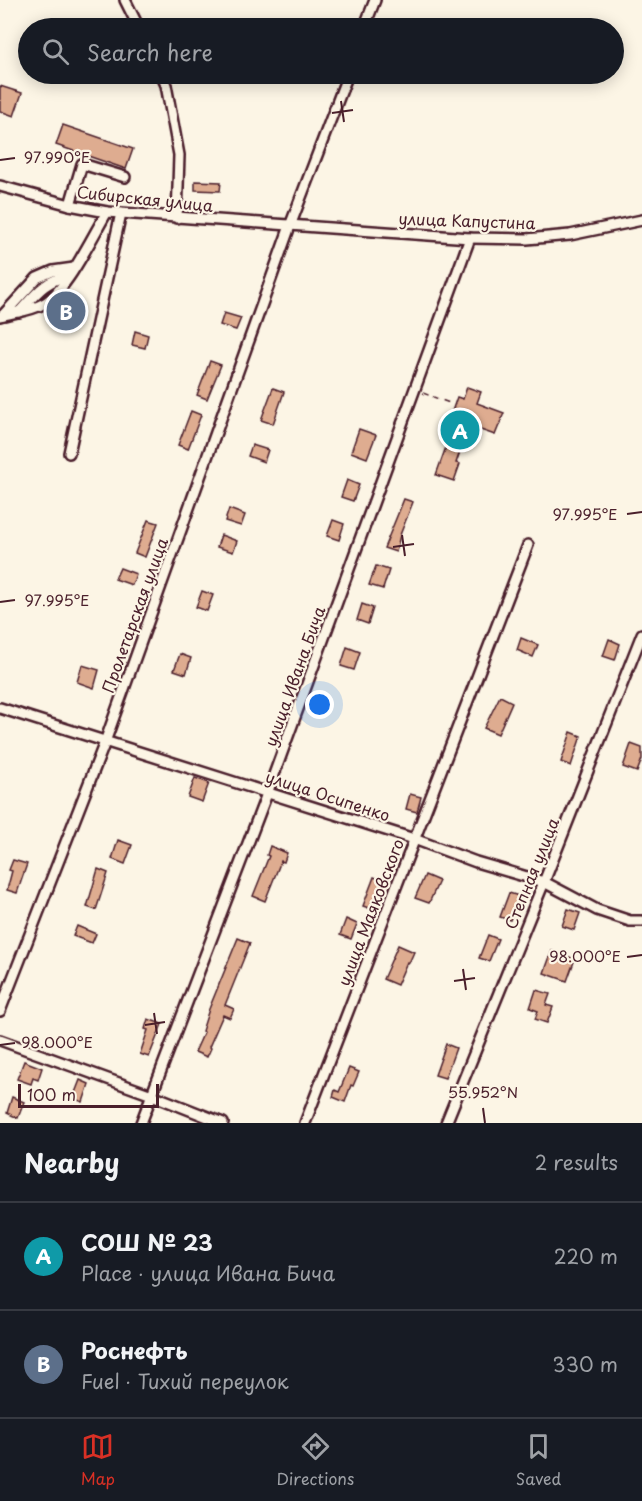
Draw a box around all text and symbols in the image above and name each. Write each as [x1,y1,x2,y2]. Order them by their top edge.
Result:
search box [18,18,624,84]
icon: search [39,35,72,68]
text: Search here [87,35,213,68]
text: 97.990°E [24,145,90,168]
street label: Сибирская улица [76,179,214,217]
street label: улица Капустина [398,206,536,234]
pin: B [46,288,86,334]
pin: A [440,408,480,452]
text: 97.995°E [552,502,618,525]
street label: Пролетарская улица [95,534,173,696]
text: 97.995°E [24,588,90,611]
street label: улица Ивана Бича [257,603,331,749]
your location [305,690,334,719]
street label: улица Осипенко [263,764,393,826]
street label: Степная улица [498,814,564,932]
street label: улица Маяковского [331,835,409,989]
text: 98.000°E [549,944,621,967]
text: 98.000°E [21,1030,93,1053]
text: 55.952°N [448,1080,518,1103]
scale bar [18,1081,159,1108]
text: 100 m [27,1082,76,1106]
text: Nearby [24,1143,119,1182]
text: 2 results [535,1147,618,1177]
text: СОШ № 23 [81,1225,213,1258]
text: A [36,1241,51,1271]
text: 220 m [554,1241,618,1271]
text: Place · улица Ивана Бича [81,1258,335,1288]
text: Роснефть [81,1333,188,1366]
text: B [37,1349,50,1379]
text: 330 m [552,1349,618,1379]
text: Fuel · Тихий переулок [81,1366,289,1396]
tab: Map [81,1430,115,1490]
tab: Directions [276,1430,354,1490]
tab: Saved [516,1430,561,1490]

